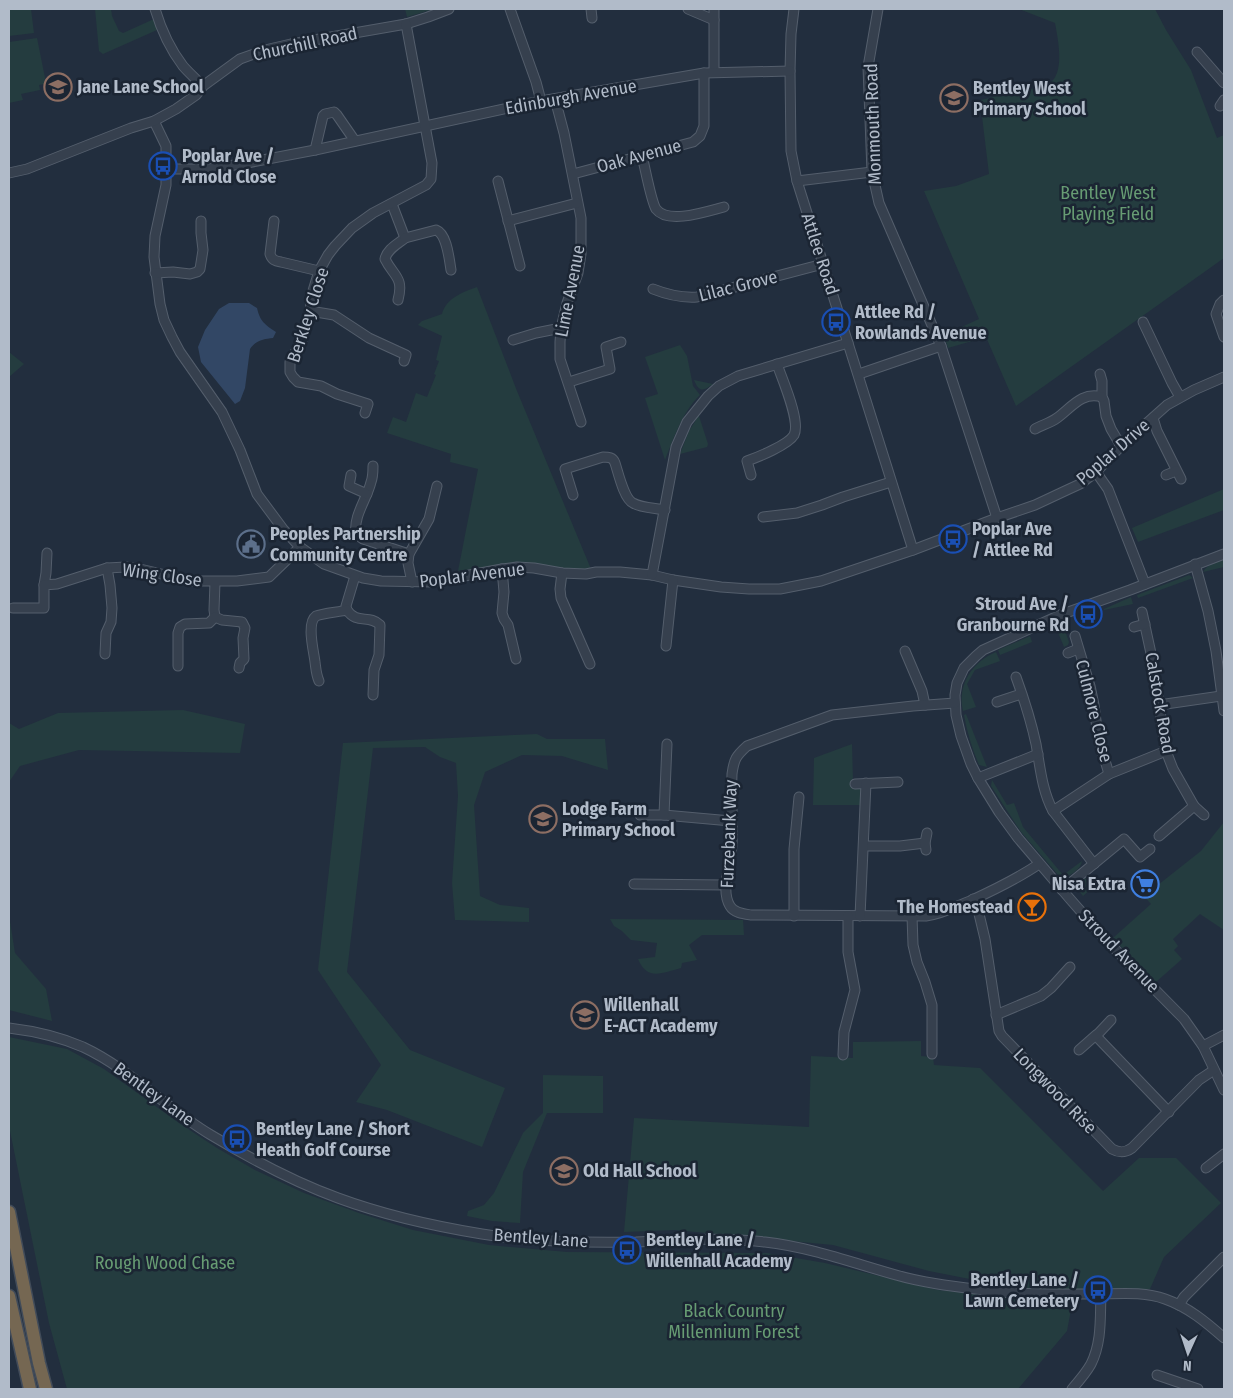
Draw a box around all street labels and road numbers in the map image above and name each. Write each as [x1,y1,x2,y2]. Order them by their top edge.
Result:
street label: Churchill Road [251,22,359,66]
street label: Monmouth Road [860,63,886,185]
street label: Edinburgh Avenue [504,75,639,119]
street label: Oak Avenue [594,134,684,178]
street label: Attlee Road [796,210,844,298]
street label: Lime Avenue [550,243,590,339]
street label: Berkley Close [282,265,334,365]
street label: Lilac Grove [696,266,780,306]
street label: Poplar Drive [1072,414,1154,490]
street label: Poplar Avenue [418,558,526,592]
street label: Wing Close [121,559,203,591]
street label: Calstock Road [1140,650,1180,756]
street label: Culmore Close [1071,657,1117,765]
street label: Furzebank Way [716,779,742,889]
street label: Stroud Avenue [1074,905,1164,997]
street label: Longwood Rise [1009,1044,1101,1138]
street label: Bentley Lane [109,1057,199,1131]
street label: Bentley Lane [493,1224,589,1252]

